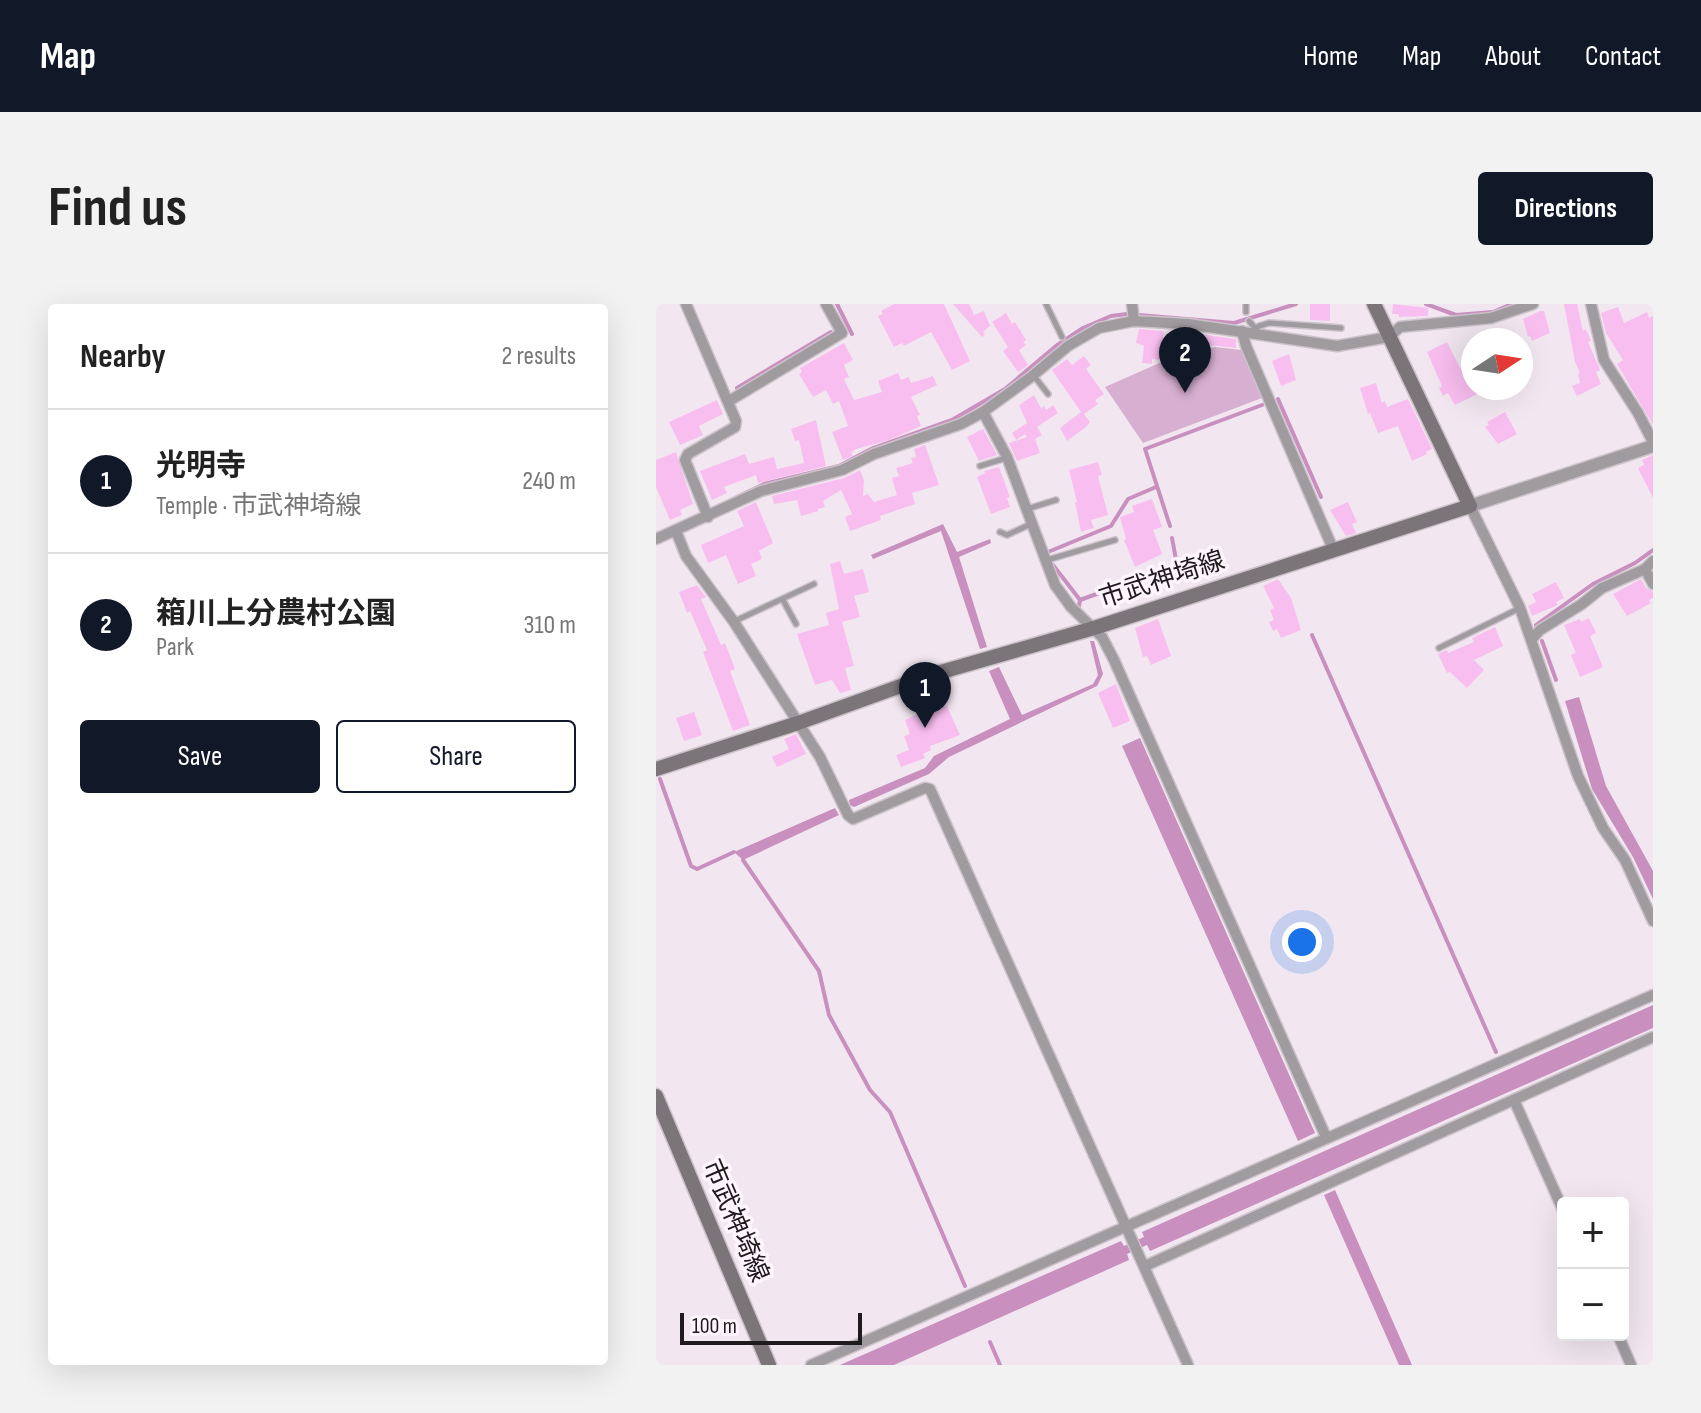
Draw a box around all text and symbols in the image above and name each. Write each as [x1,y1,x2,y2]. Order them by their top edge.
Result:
text: Map [40,34,96,79]
text: Home [1303,40,1358,73]
text: Map [1402,40,1441,73]
text: About [1485,40,1541,73]
text: Contact [1585,40,1661,73]
button: Directions [1478,172,1653,245]
text: Find us [48,175,187,242]
pin: 2 [1159,327,1211,393]
north arrow [1461,328,1533,400]
text: Nearby [80,336,166,377]
text: 2 results [502,341,576,372]
text: 光明寺 [156,448,246,484]
text: 1 [101,466,111,497]
text: 240 m [522,466,576,497]
text: Temple · 市武神埼線 [156,491,361,522]
street label: 市武神埼線 [1095,545,1229,615]
text: 箱川上分農村公園 [156,596,396,632]
text: 2 [100,610,112,641]
text: 310 m [524,610,576,641]
text: Park [156,632,194,663]
pin: 1 [899,662,951,728]
button: Save [80,720,320,793]
button: Share [336,720,576,793]
your location [1282,922,1322,962]
street label: 市武神埼線 [695,1155,775,1287]
map controls [1557,1197,1629,1341]
button: + [1557,1197,1629,1269]
button: − [1557,1269,1629,1341]
scale bar [680,1309,862,1345]
text: 100 m [692,1313,737,1340]

